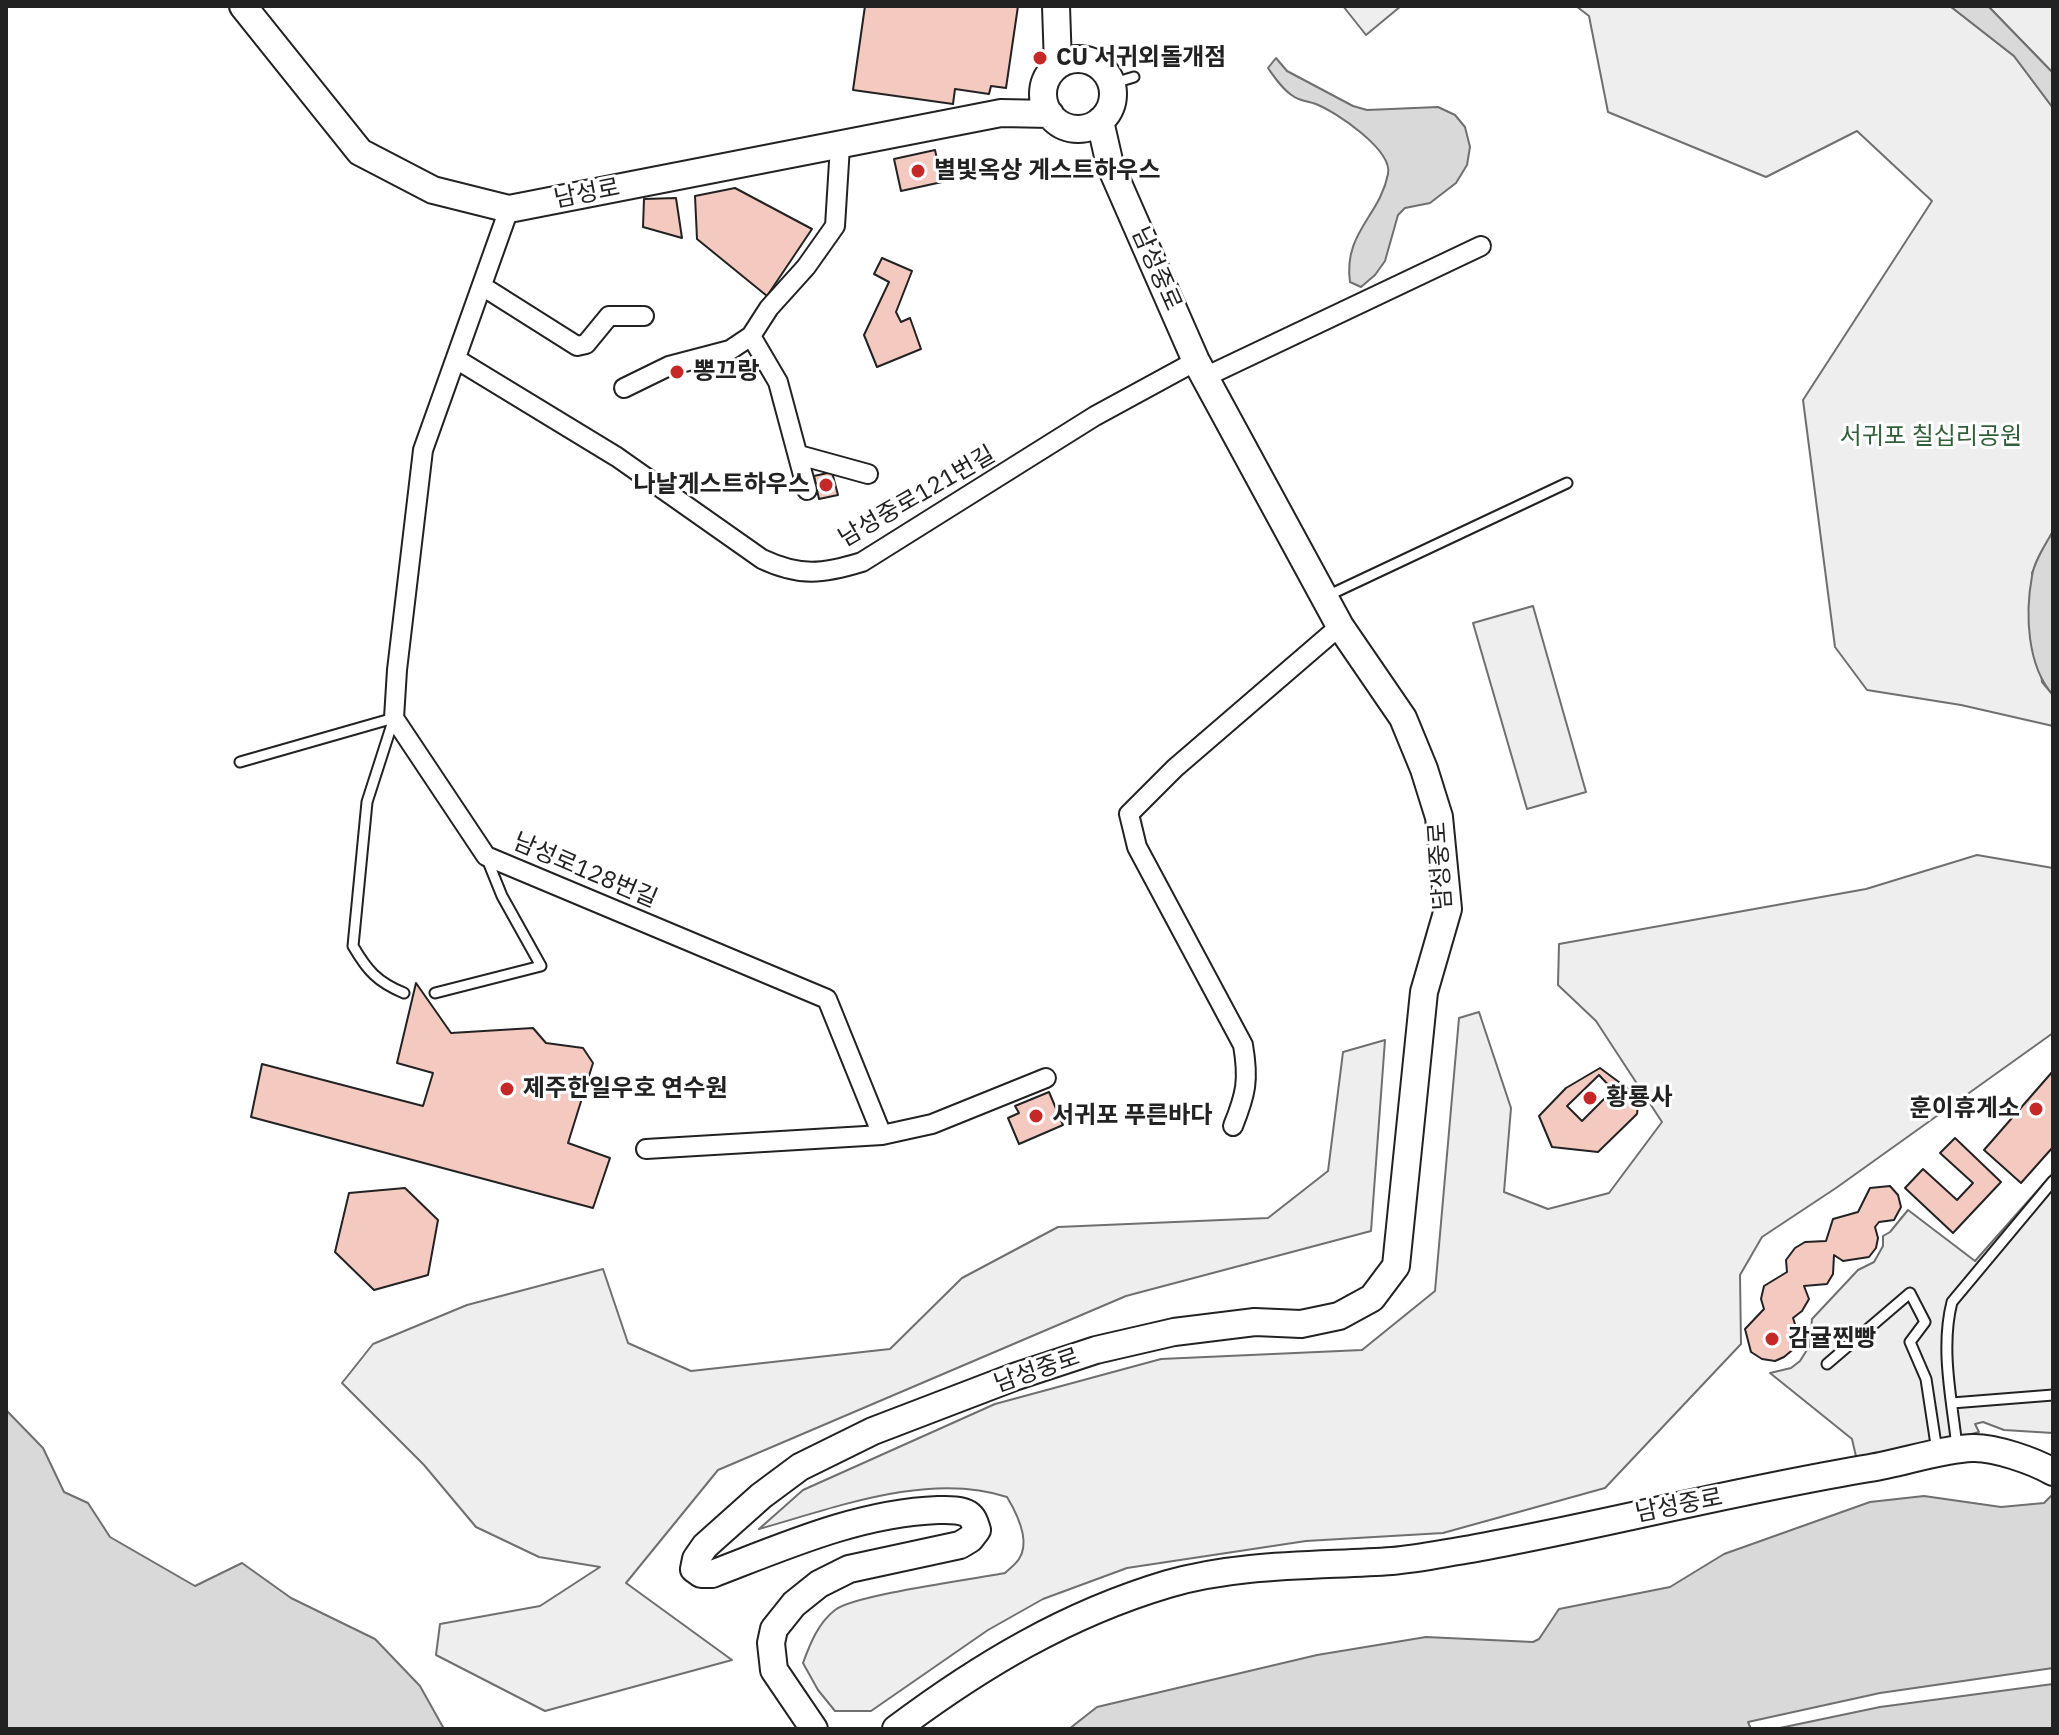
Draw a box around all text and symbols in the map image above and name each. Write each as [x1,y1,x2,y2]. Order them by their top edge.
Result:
place label: CU 서귀외돌개점 [1056,44,1226,72]
marker: CU 서귀외돌개점 [1031,49,1049,67]
place label: 별빛옥상 게스트하우스 [934,157,1160,185]
marker: 별빛옥상 게스트하우스 [909,162,927,180]
street label: 남성로 [552,174,622,214]
street label: 남성중로 [1125,223,1187,315]
place label: 뽕끄랑 [693,358,759,386]
marker: 뽕끄랑 [668,363,686,381]
park label: 서귀포 칠십리공원 [1840,423,2022,451]
street label: 남성중로121번길 [834,441,1000,553]
place label: 나날게스트하우스 [633,471,810,499]
marker: 나날게스트하우스 [817,476,835,494]
street label: 남성중로 [1424,821,1458,911]
street label: 남성로128번길 [509,828,661,914]
place label: 제주한일우호 연수원 [523,1075,727,1103]
marker: 제주한일우호 연수원 [498,1080,516,1098]
place label: 황룡사 [1606,1084,1672,1112]
marker: 황룡사 [1581,1089,1599,1107]
place label: 훈이휴게소 [1910,1095,2020,1123]
marker: 훈이휴게소 [2027,1100,2045,1118]
place label: 서귀포 푸른바다 [1052,1102,1212,1130]
marker: 서귀포 푸른바다 [1027,1107,1045,1125]
place label: 감귤찐빵 [1788,1325,1876,1353]
marker: 감귤찐빵 [1763,1330,1781,1348]
street label: 남성중로 [991,1343,1083,1399]
street label: 남성중로 [1633,1483,1725,1529]

